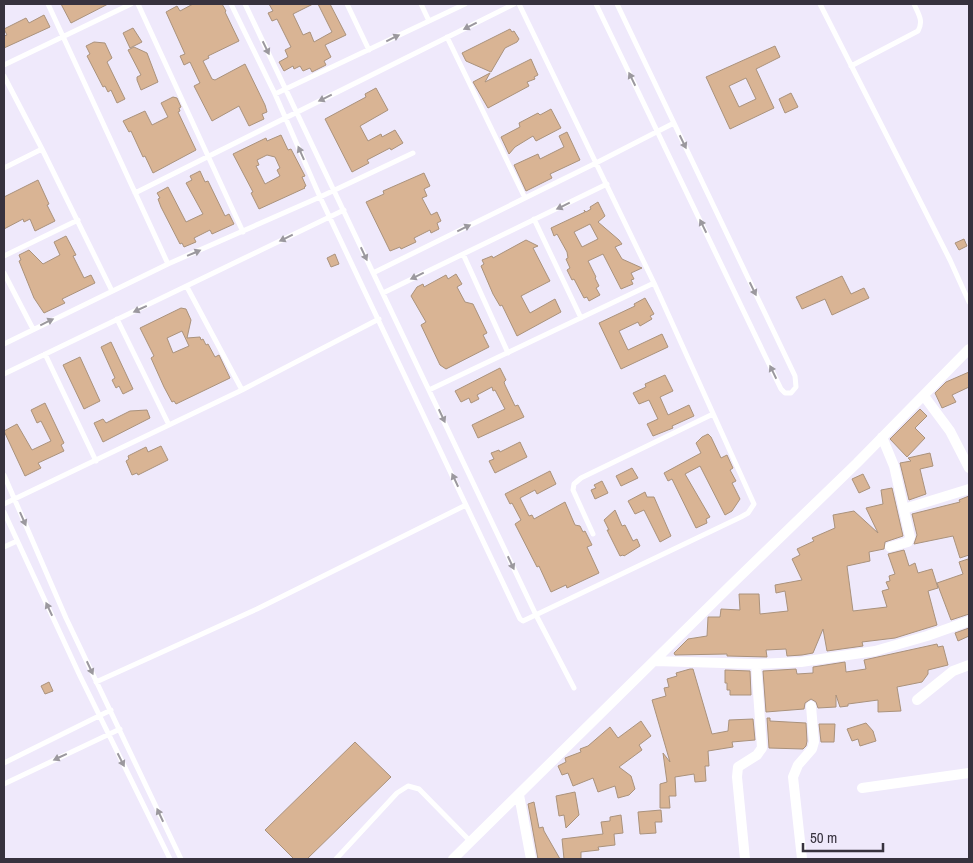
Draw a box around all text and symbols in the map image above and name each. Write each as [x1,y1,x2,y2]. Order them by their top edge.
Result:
one-way arrow [463,22,477,30]
one-way arrow [386,34,400,42]
one-way arrow [262,41,270,55]
one-way arrow [628,72,636,86]
one-way arrow [317,94,332,102]
one-way arrow [679,135,687,150]
one-way arrow [296,146,304,160]
one-way arrow [556,202,570,210]
one-way arrow [698,219,706,233]
one-way arrow [457,224,471,232]
one-way arrow [279,234,293,242]
one-way arrow [361,247,369,261]
one-way arrow [187,248,201,256]
one-way arrow [409,272,424,281]
one-way arrow [750,282,758,296]
one-way arrow [133,305,147,313]
one-way arrow [40,318,54,326]
one-way arrow [769,365,777,380]
one-way arrow [438,409,446,423]
one-way arrow [450,473,458,487]
one-way arrow [20,512,28,526]
one-way arrow [508,556,516,570]
one-way arrow [44,602,52,616]
one-way arrow [86,661,94,675]
one-way arrow [117,752,125,767]
one-way arrow [53,754,67,762]
one-way arrow [156,808,164,822]
scale bar [803,820,883,852]
text: 50 m [810,827,837,848]

